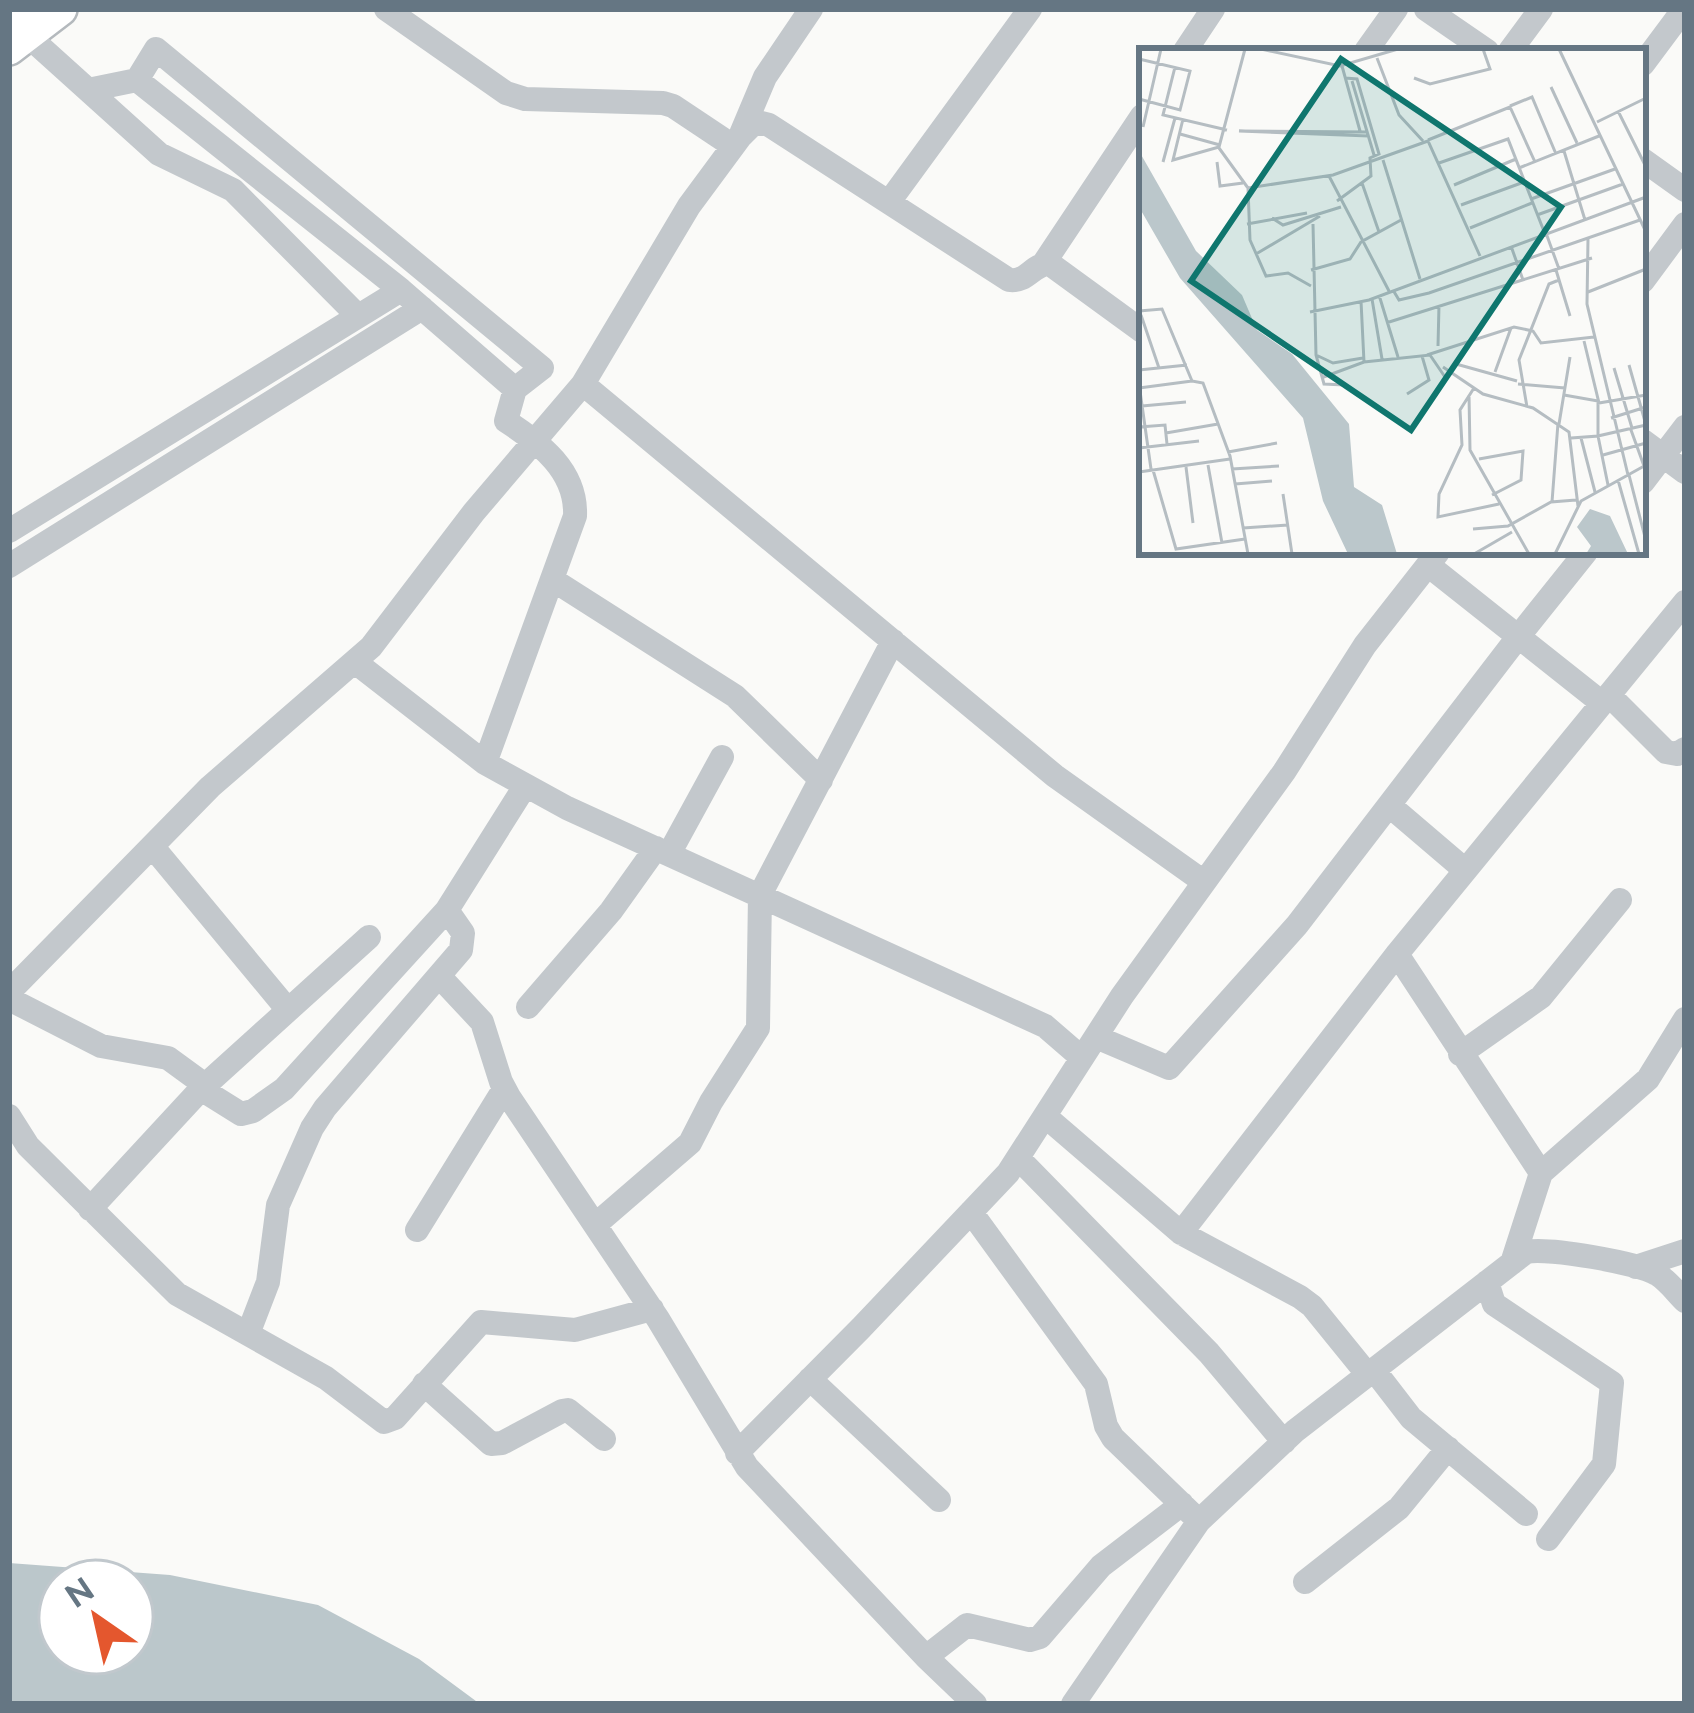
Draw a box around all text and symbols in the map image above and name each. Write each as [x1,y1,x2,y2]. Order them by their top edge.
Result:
inset map [1139,48,1646,555]
north arrow [36,1557,156,1677]
text: N [58,1569,101,1616]

